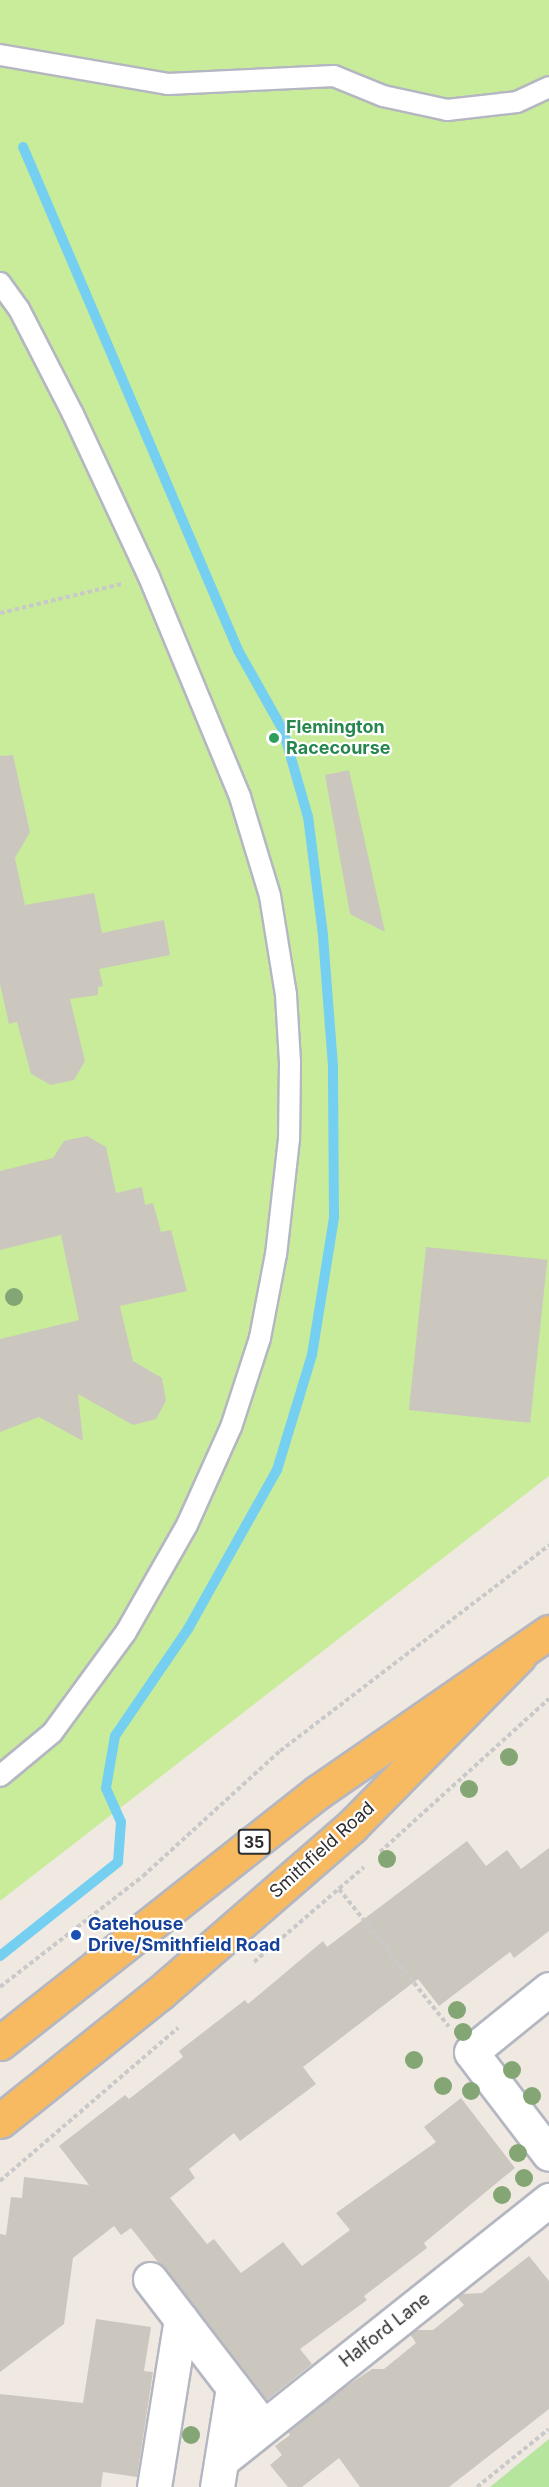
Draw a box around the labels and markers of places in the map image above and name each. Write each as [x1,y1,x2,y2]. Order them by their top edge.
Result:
place label: Flemington Racecourse [286,717,390,760]
marker: Flemington Racecourse [267,731,281,745]
place label: Gatehouse Drive/Smithfield Road [88,1914,280,1956]
marker: Gatehouse Drive/Smithfield Road [69,1928,83,1942]

